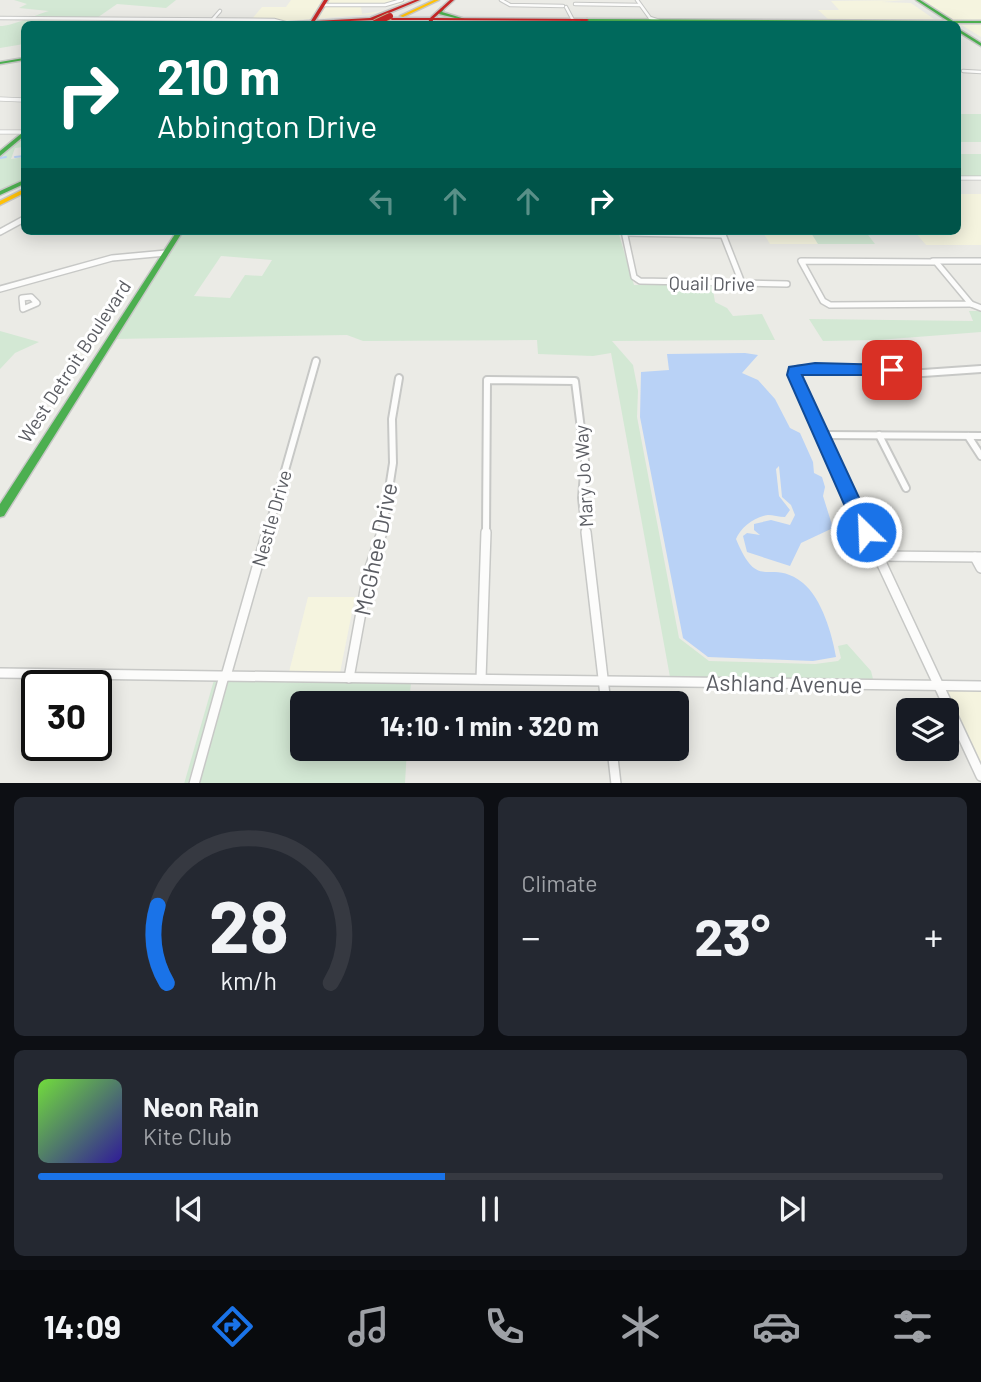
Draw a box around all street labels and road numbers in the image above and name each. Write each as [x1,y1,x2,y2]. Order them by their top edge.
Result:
street label: Quail Drive [669,271,755,295]
street label: West Detroit Boulevard [13,275,135,447]
street label: Mary Jo Way [569,424,597,528]
street label: Nestle Drive [246,467,296,569]
street label: McGhee Drive [347,480,403,618]
street label: Ashland Avenue [705,668,863,698]

